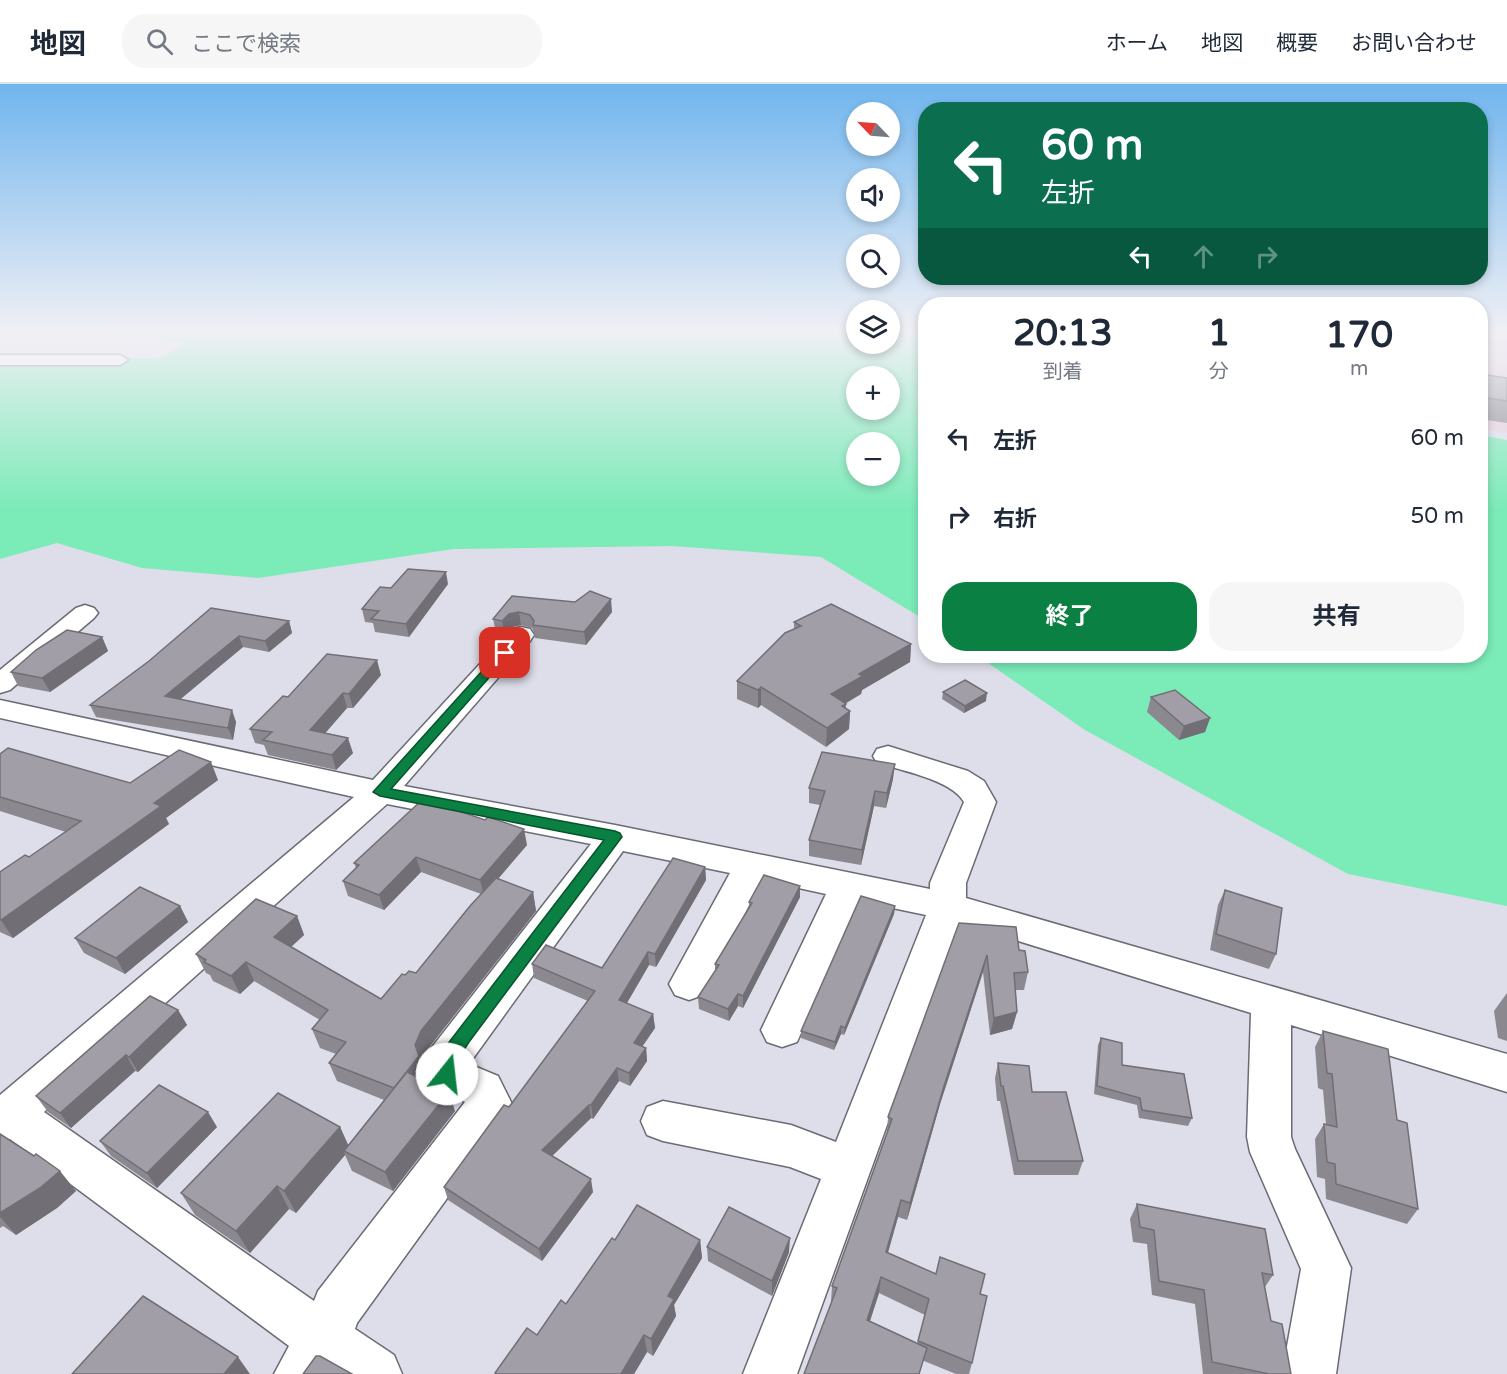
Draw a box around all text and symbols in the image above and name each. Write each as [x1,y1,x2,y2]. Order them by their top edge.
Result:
search box [122,14,542,68]
icon: search [143,25,176,58]
text: 地図 [30,27,86,61]
text: ここで検索 [191,31,301,57]
text: ホーム [1106,31,1168,56]
text: 地図 [1201,31,1243,56]
text: 概要 [1276,31,1318,56]
text: お問い合わせ [1351,31,1477,56]
north arrow [846,102,900,156]
map controls [846,102,900,486]
text: 60 m [1041,120,1143,171]
icon: left [942,126,1020,204]
button: sound [846,168,900,222]
text: 左折 [1041,177,1095,210]
button: search [846,234,900,288]
icon: left [1124,240,1157,273]
icon: ahead [1187,240,1220,273]
icon: right [1250,240,1283,273]
button: layers [846,300,900,354]
text: 20:13 [1013,312,1113,355]
text: 1 [1208,312,1230,355]
text: 170 [1325,314,1393,357]
text: m [1350,357,1368,381]
text: 到着 [1043,360,1083,384]
text: 分 [1209,360,1229,384]
button: + [846,366,900,420]
icon: left [942,422,975,455]
text: 60 m [1410,425,1464,451]
text: 左折 [993,428,1037,454]
button: − [846,432,900,486]
icon: right [942,500,975,533]
text: 50 m [1410,503,1464,529]
text: 右折 [993,506,1037,532]
button: 終了 [942,582,1197,651]
button: 共有 [1209,582,1464,651]
pin [479,627,530,678]
icon: arrive [488,636,521,669]
position arrow [415,1042,479,1106]

